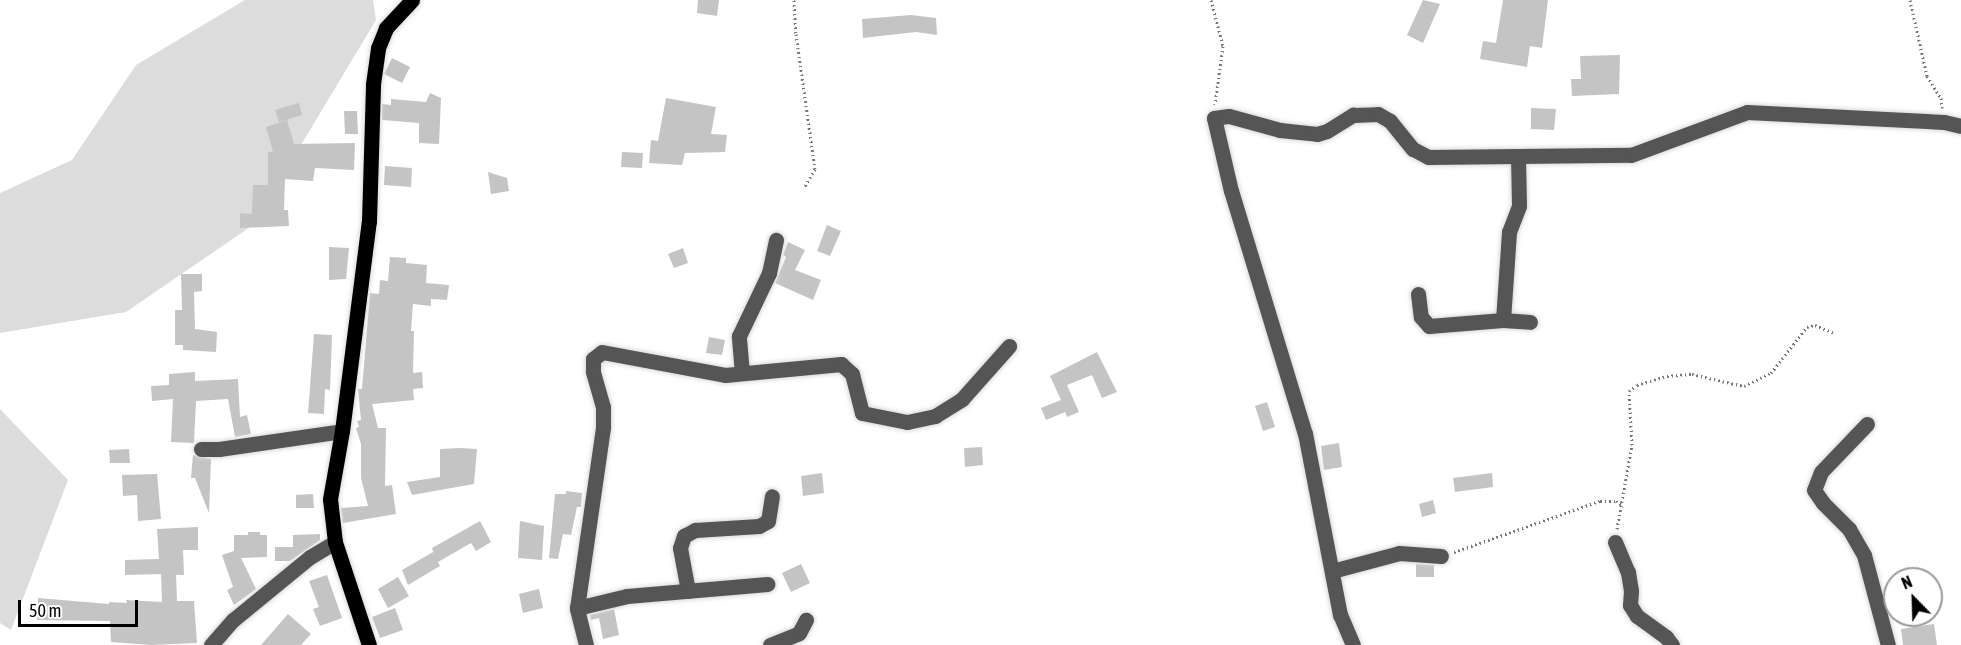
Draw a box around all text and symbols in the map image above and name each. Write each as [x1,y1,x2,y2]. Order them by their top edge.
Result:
north arrow [1883,567,1943,627]
text: N [1899,572,1915,592]
scale bar [21,588,141,626]
text: 50 m [29,600,61,621]

